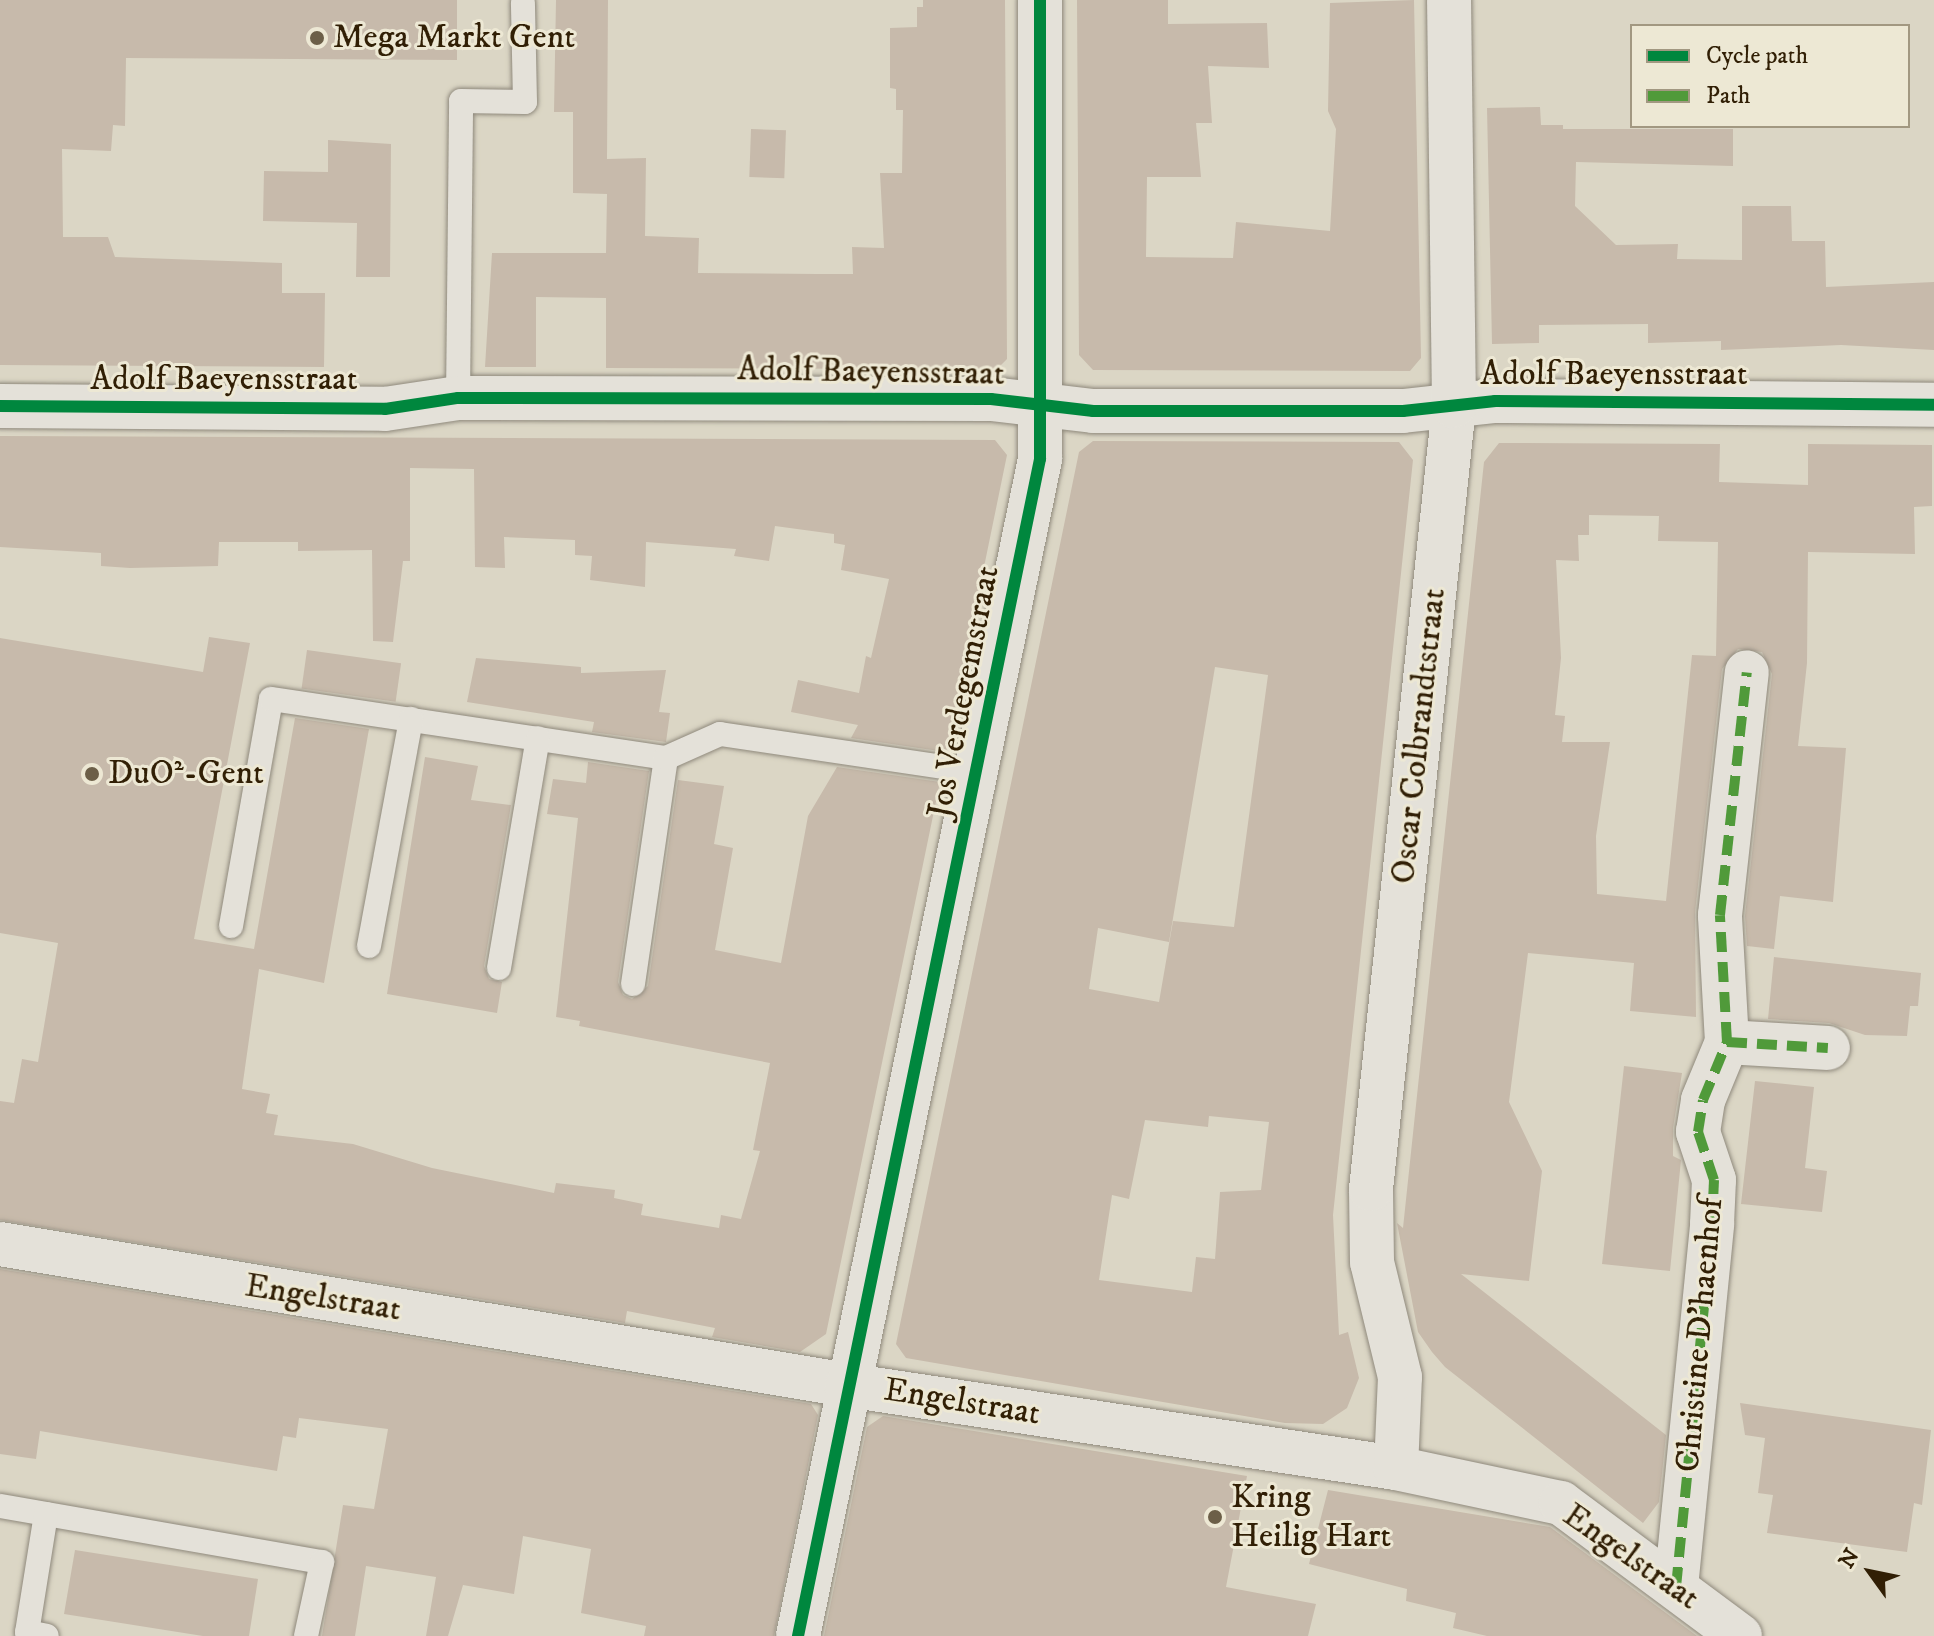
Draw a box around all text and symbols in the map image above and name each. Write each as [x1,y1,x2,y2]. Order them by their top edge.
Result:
place label: Mega Markt Gent [333,18,575,58]
legend [1630,24,1910,128]
marker: Mega Markt Gent [308,29,326,47]
text: Cycle path [1706,41,1808,71]
text: Path [1706,81,1750,111]
street label: Adolf Baeyensstraat [737,349,1005,395]
street label: Adolf Baeyensstraat [1480,355,1748,395]
street label: Adolf Baeyensstraat [90,360,358,400]
street label: Jos Verdegemstraat [920,562,1008,822]
street label: Oscar Colbrandtstraat [1383,586,1455,886]
place label: DuO²-Gent [108,754,264,794]
marker: DuO²-Gent [83,765,101,783]
street label: Christine D'haenhof [1668,1196,1732,1474]
street label: Engelstraat [242,1266,404,1330]
street label: Engelstraat [881,1370,1043,1434]
place label: Kring Heilig Hart [1231,1477,1391,1556]
street label: Engelstraat [1555,1495,1707,1619]
marker: Kring Heilig Hart [1206,1508,1224,1526]
north arrow [1830,1532,1910,1612]
text: N [1833,1544,1866,1574]

